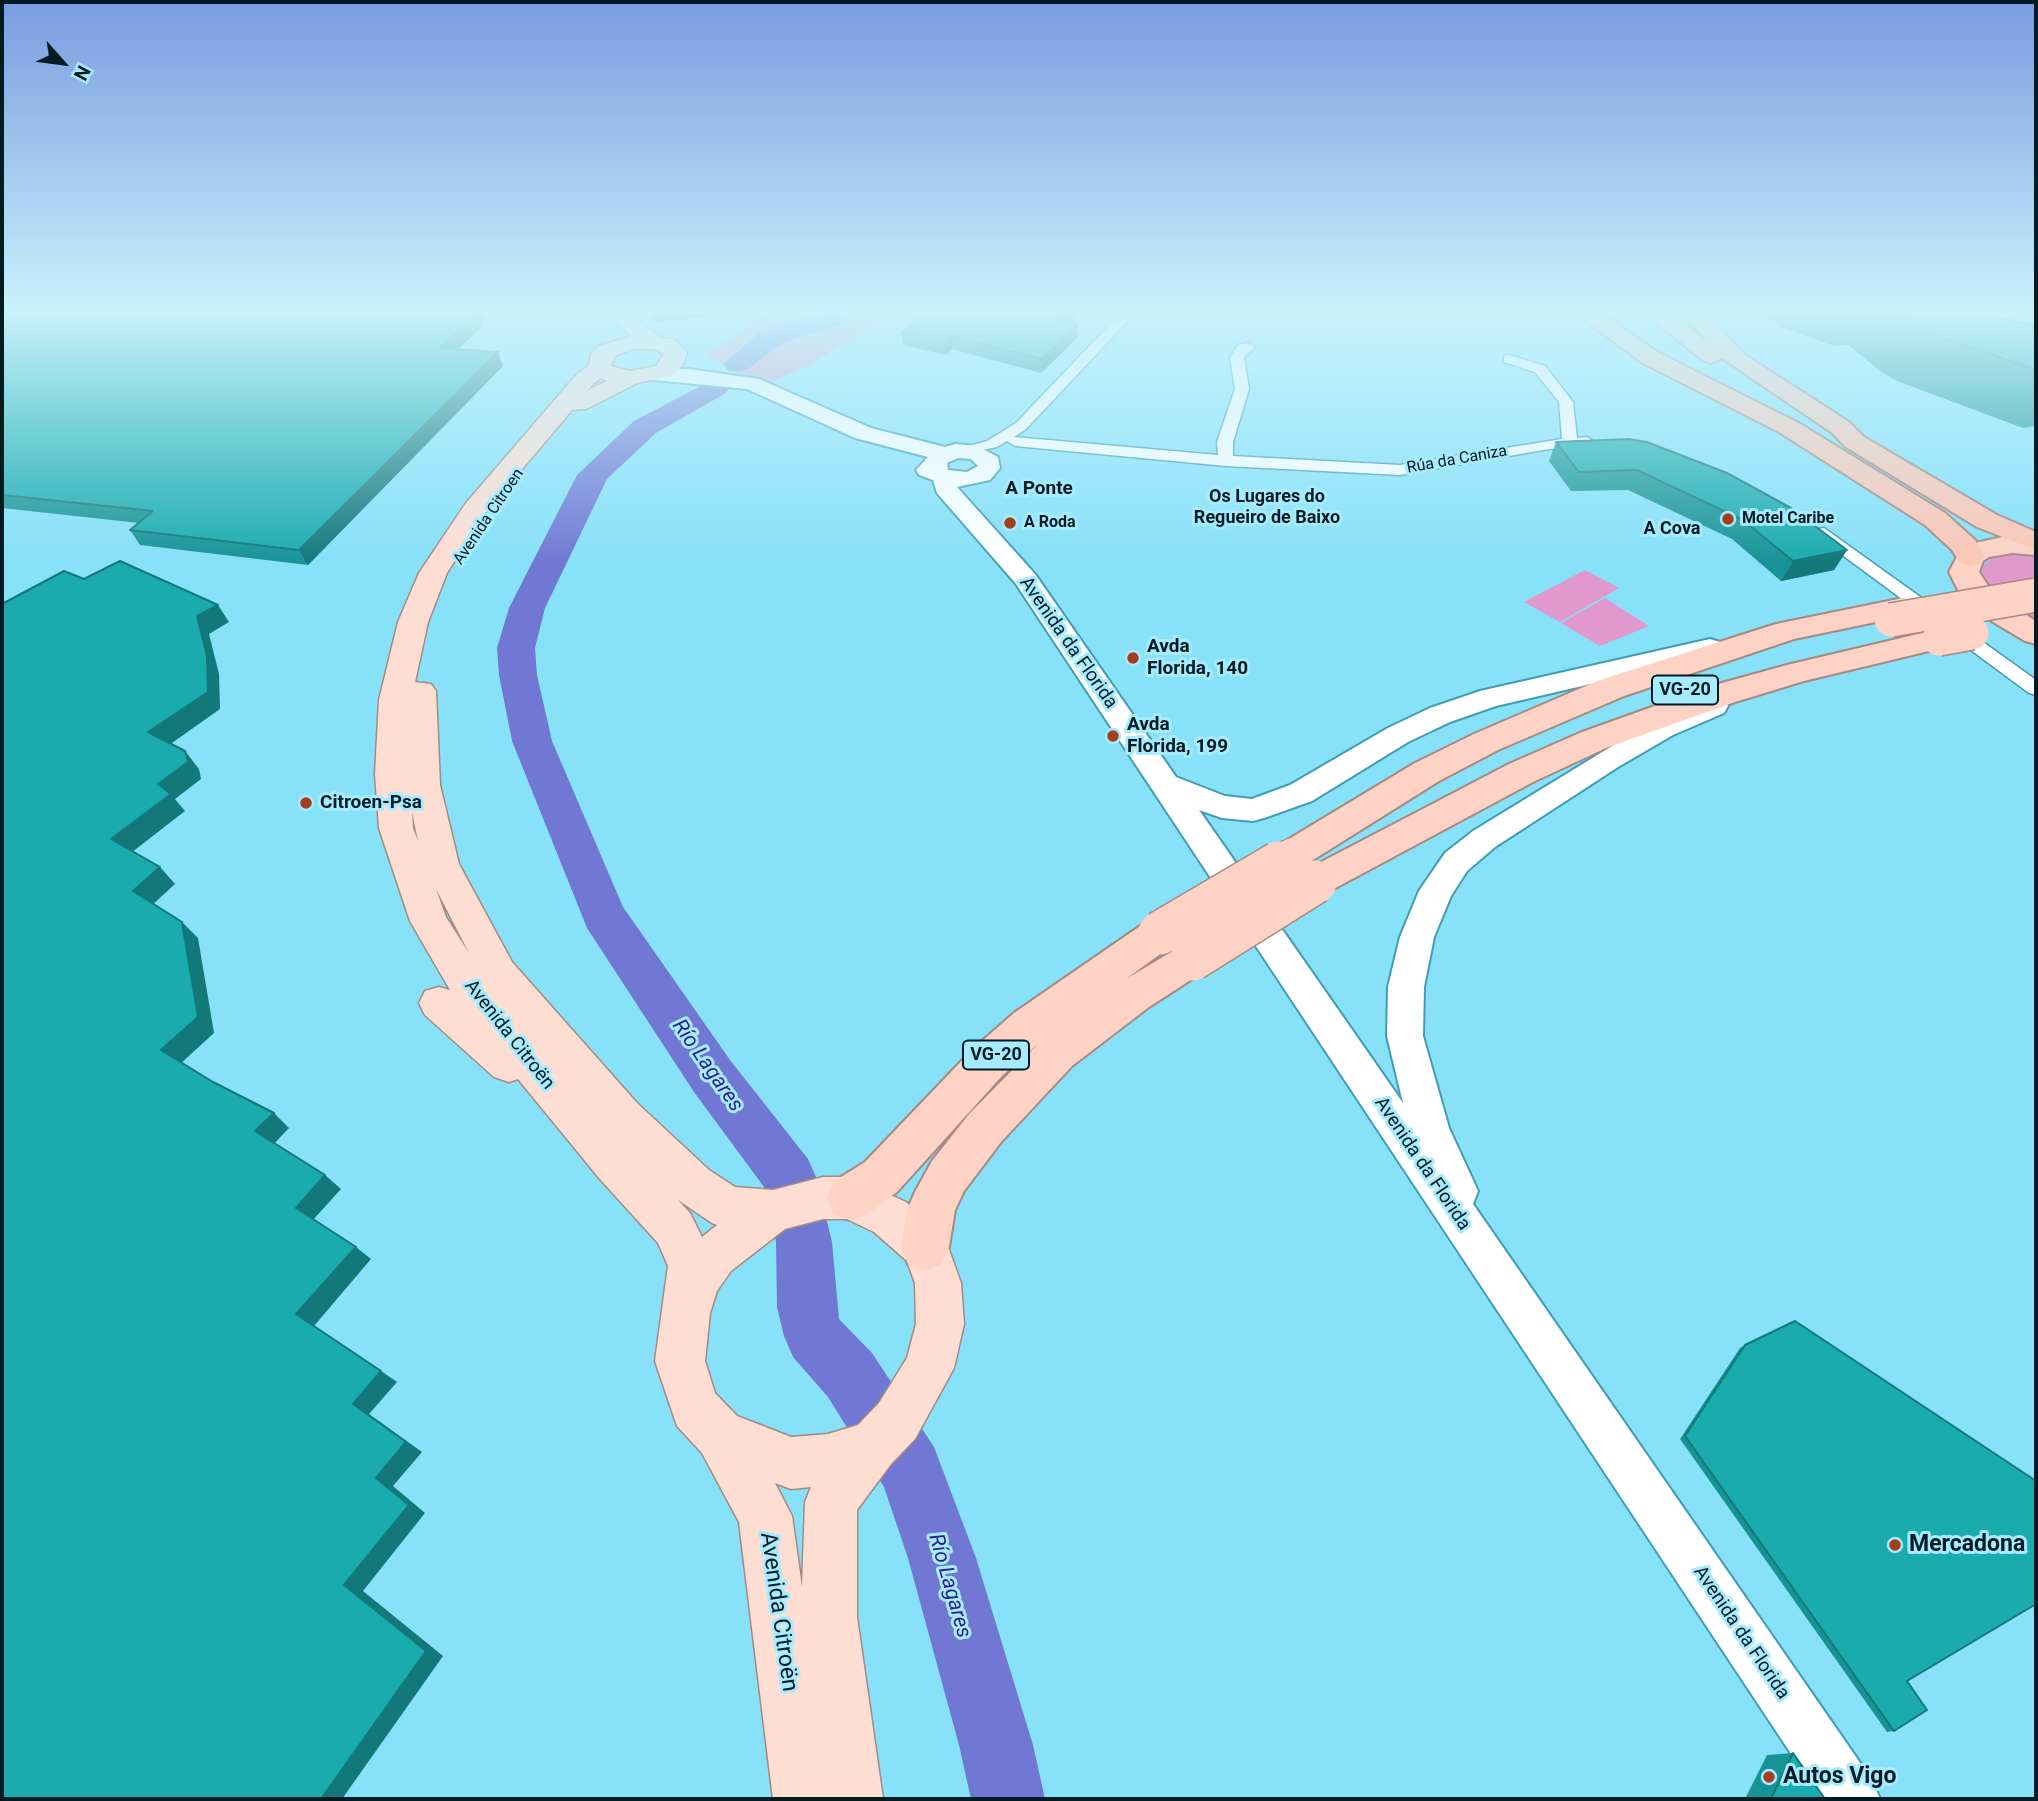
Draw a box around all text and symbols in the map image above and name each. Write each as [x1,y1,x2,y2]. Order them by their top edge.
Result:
north arrow [28,28,98,98]
text: N [69,62,95,84]
street label: Rúa da Caniza [1405,442,1509,478]
street label: Avenida Citroen [450,465,528,569]
district label: A Ponte [1005,478,1073,500]
district label: Os Lugares do Regueiro de Baixo [1194,486,1340,528]
place label: Motel Caribe [1742,509,1834,529]
marker: Motel Caribe [1720,511,1736,527]
place label: A Roda [1024,513,1076,533]
marker: A Roda [1002,515,1018,531]
district label: A Cova [1644,518,1700,540]
street label: Avenida da Florida [1014,573,1122,713]
place label: Avda Florida, 140 [1147,636,1248,680]
marker: Avda Florida, 140 [1125,650,1141,666]
road number: VG-20 [1652,676,1718,704]
place label: Avda Florida, 199 [1127,714,1228,758]
marker: Avda Florida, 199 [1105,728,1121,744]
place label: Citroen-Psa [320,792,422,814]
marker: Citroen-Psa [298,795,314,811]
street label: Avenida Citroën [459,976,559,1094]
water label: Río Lagares [666,1015,748,1117]
road number: VG-20 [963,1040,1029,1070]
street label: Avenida da Florida [1369,1093,1475,1235]
street label: Avenida Citroën [753,1530,803,1694]
water label: Río Lagares [922,1531,976,1641]
place label: Mercadona [1909,1531,2025,1559]
marker: Mercadona [1887,1537,1903,1553]
street label: Avenida da Florida [1688,1562,1794,1704]
place label: Autos Vigo [1783,1763,1896,1791]
marker: Autos Vigo [1761,1769,1777,1785]

